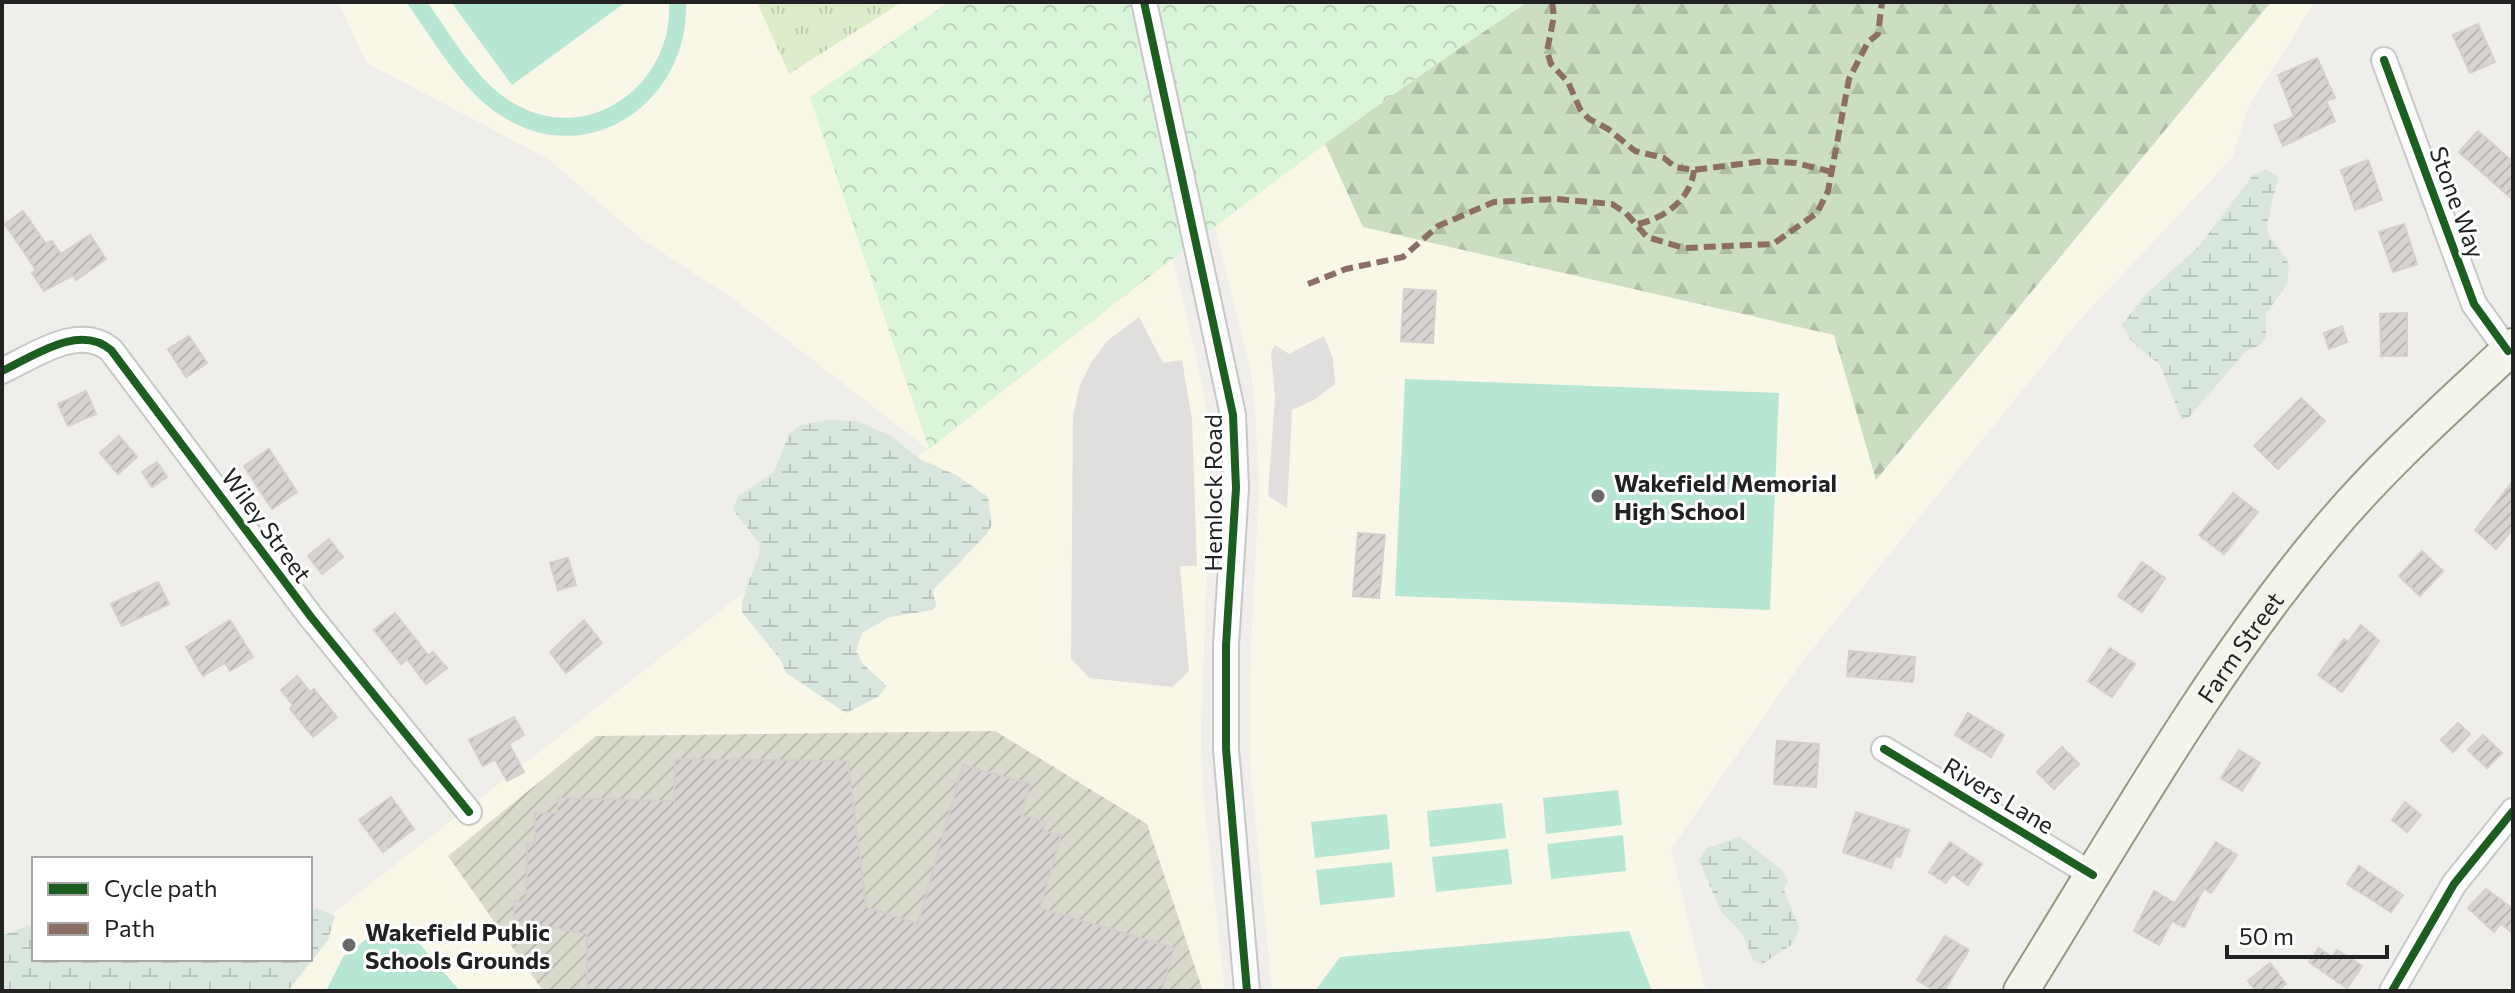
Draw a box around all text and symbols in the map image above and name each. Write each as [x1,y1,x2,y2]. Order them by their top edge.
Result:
street label: Stone Way [2424,142,2492,262]
street label: Hemlock Road [1198,414,1227,572]
street label: Wiley Street [216,462,318,588]
place label: Wakefield Memorial High School [1614,468,1837,525]
marker: Wakefield Memorial High School [1589,487,1607,505]
street label: Farm Street [2191,585,2289,707]
street label: Rivers Lane [1938,751,2060,839]
legend [32,857,312,961]
text: Cycle path [104,873,218,902]
scale bar [2227,909,2387,959]
text: Path [104,913,155,942]
place label: Wakefield Public Schools Grounds [365,917,550,974]
text: 50 m [2239,921,2294,950]
marker: Wakefield Public Schools Grounds [340,936,358,954]

